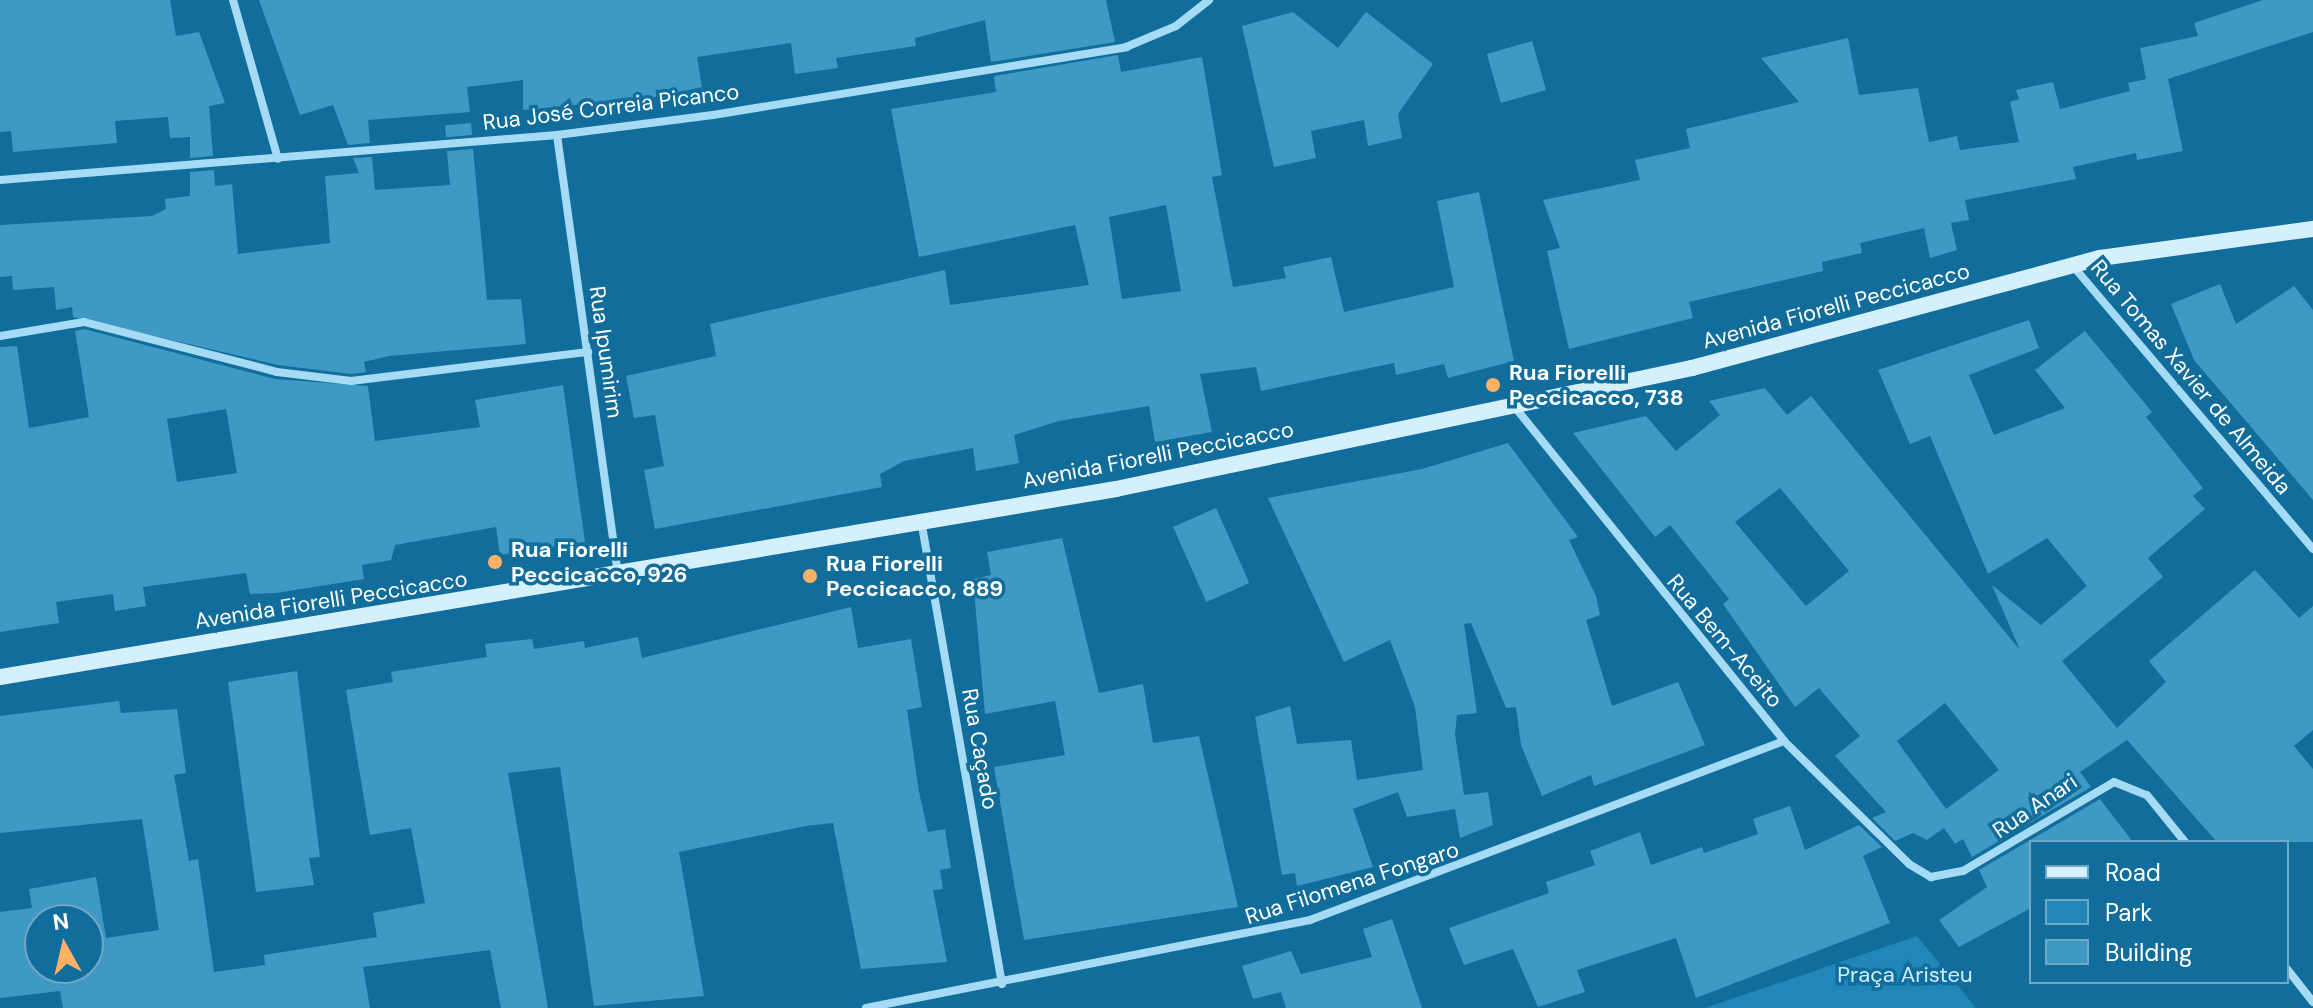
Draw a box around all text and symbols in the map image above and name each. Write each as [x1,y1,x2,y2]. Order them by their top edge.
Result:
street label: Rua José Correia Picanco [481,78,741,136]
street label: Rua Tomas Xavier de Almeida [2085,254,2297,500]
street label: Avenida Fiorelli Peccicacco [1699,258,1973,354]
street label: Rua Ipumirim [584,284,628,420]
place label: Rua Fiorelli Peccicacco, 738 [1509,359,1684,410]
marker: Rua Fiorelli Peccicacco, 738 [1484,376,1502,394]
street label: Avenida Fiorelli Peccicacco [1020,416,1296,494]
place label: Rua Fiorelli Peccicacco, 926 [511,536,687,588]
place label: Rua Fiorelli Peccicacco, 889 [826,550,1003,602]
marker: Rua Fiorelli Peccicacco, 926 [486,553,504,571]
street label: Avenida Fiorelli Peccicacco [193,565,469,635]
marker: Rua Fiorelli Peccicacco, 889 [801,567,819,585]
street label: Rua Bem-Aceito [1662,569,1788,713]
street label: Rua Caçado [956,686,1004,812]
street label: Rua Anari [1988,768,2082,844]
street label: Rua Filomena Fongaro [1242,836,1462,930]
legend [2029,840,2289,984]
text: Road [2105,857,2161,888]
text: Park [2105,897,2152,928]
north arrow [24,904,104,984]
text: N [51,906,71,937]
text: Building [2105,937,2192,968]
park label: Praça Aristeu [1837,962,1973,988]

